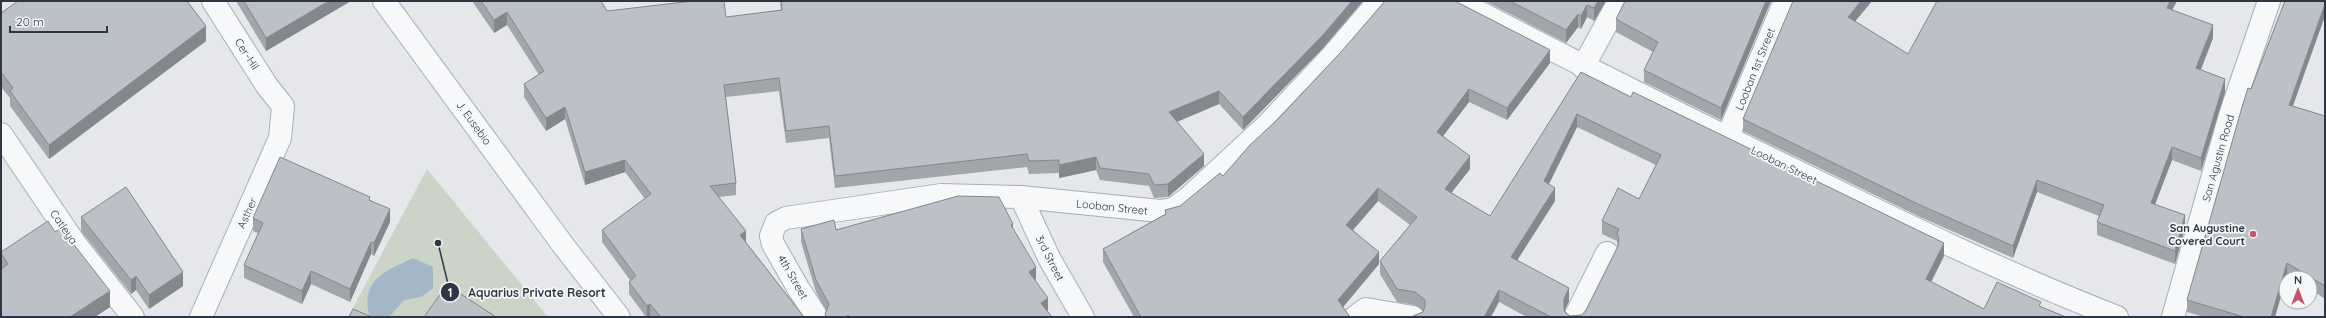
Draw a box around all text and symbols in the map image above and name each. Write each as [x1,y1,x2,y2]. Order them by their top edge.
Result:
scale bar [10,8,107,34]
text: 20 m [16,14,44,29]
street label: Looban 1st Street [1732,25,1778,112]
street label: Cer-Hil [232,36,262,72]
street label: J. Eusebio [453,98,495,148]
street label: San Agustin Road [2199,113,2237,203]
street label: Looban Street [1749,143,1820,187]
street label: Asther [234,195,260,231]
street label: Looban Street [1076,196,1149,218]
street label: Catleya [47,207,81,247]
place label: San Augustine Covered Court [2168,221,2245,248]
marker: San Augustine Covered Court [2248,229,2258,239]
street label: 3rd Street [1033,233,1068,283]
street label: 4th Street [775,252,811,302]
north arrow [2278,270,2318,310]
text: N [2294,273,2302,287]
callout: Aquarius Private Resort [440,280,614,304]
text: 1 [448,285,452,300]
text: Aquarius Private Resort [468,285,606,300]

